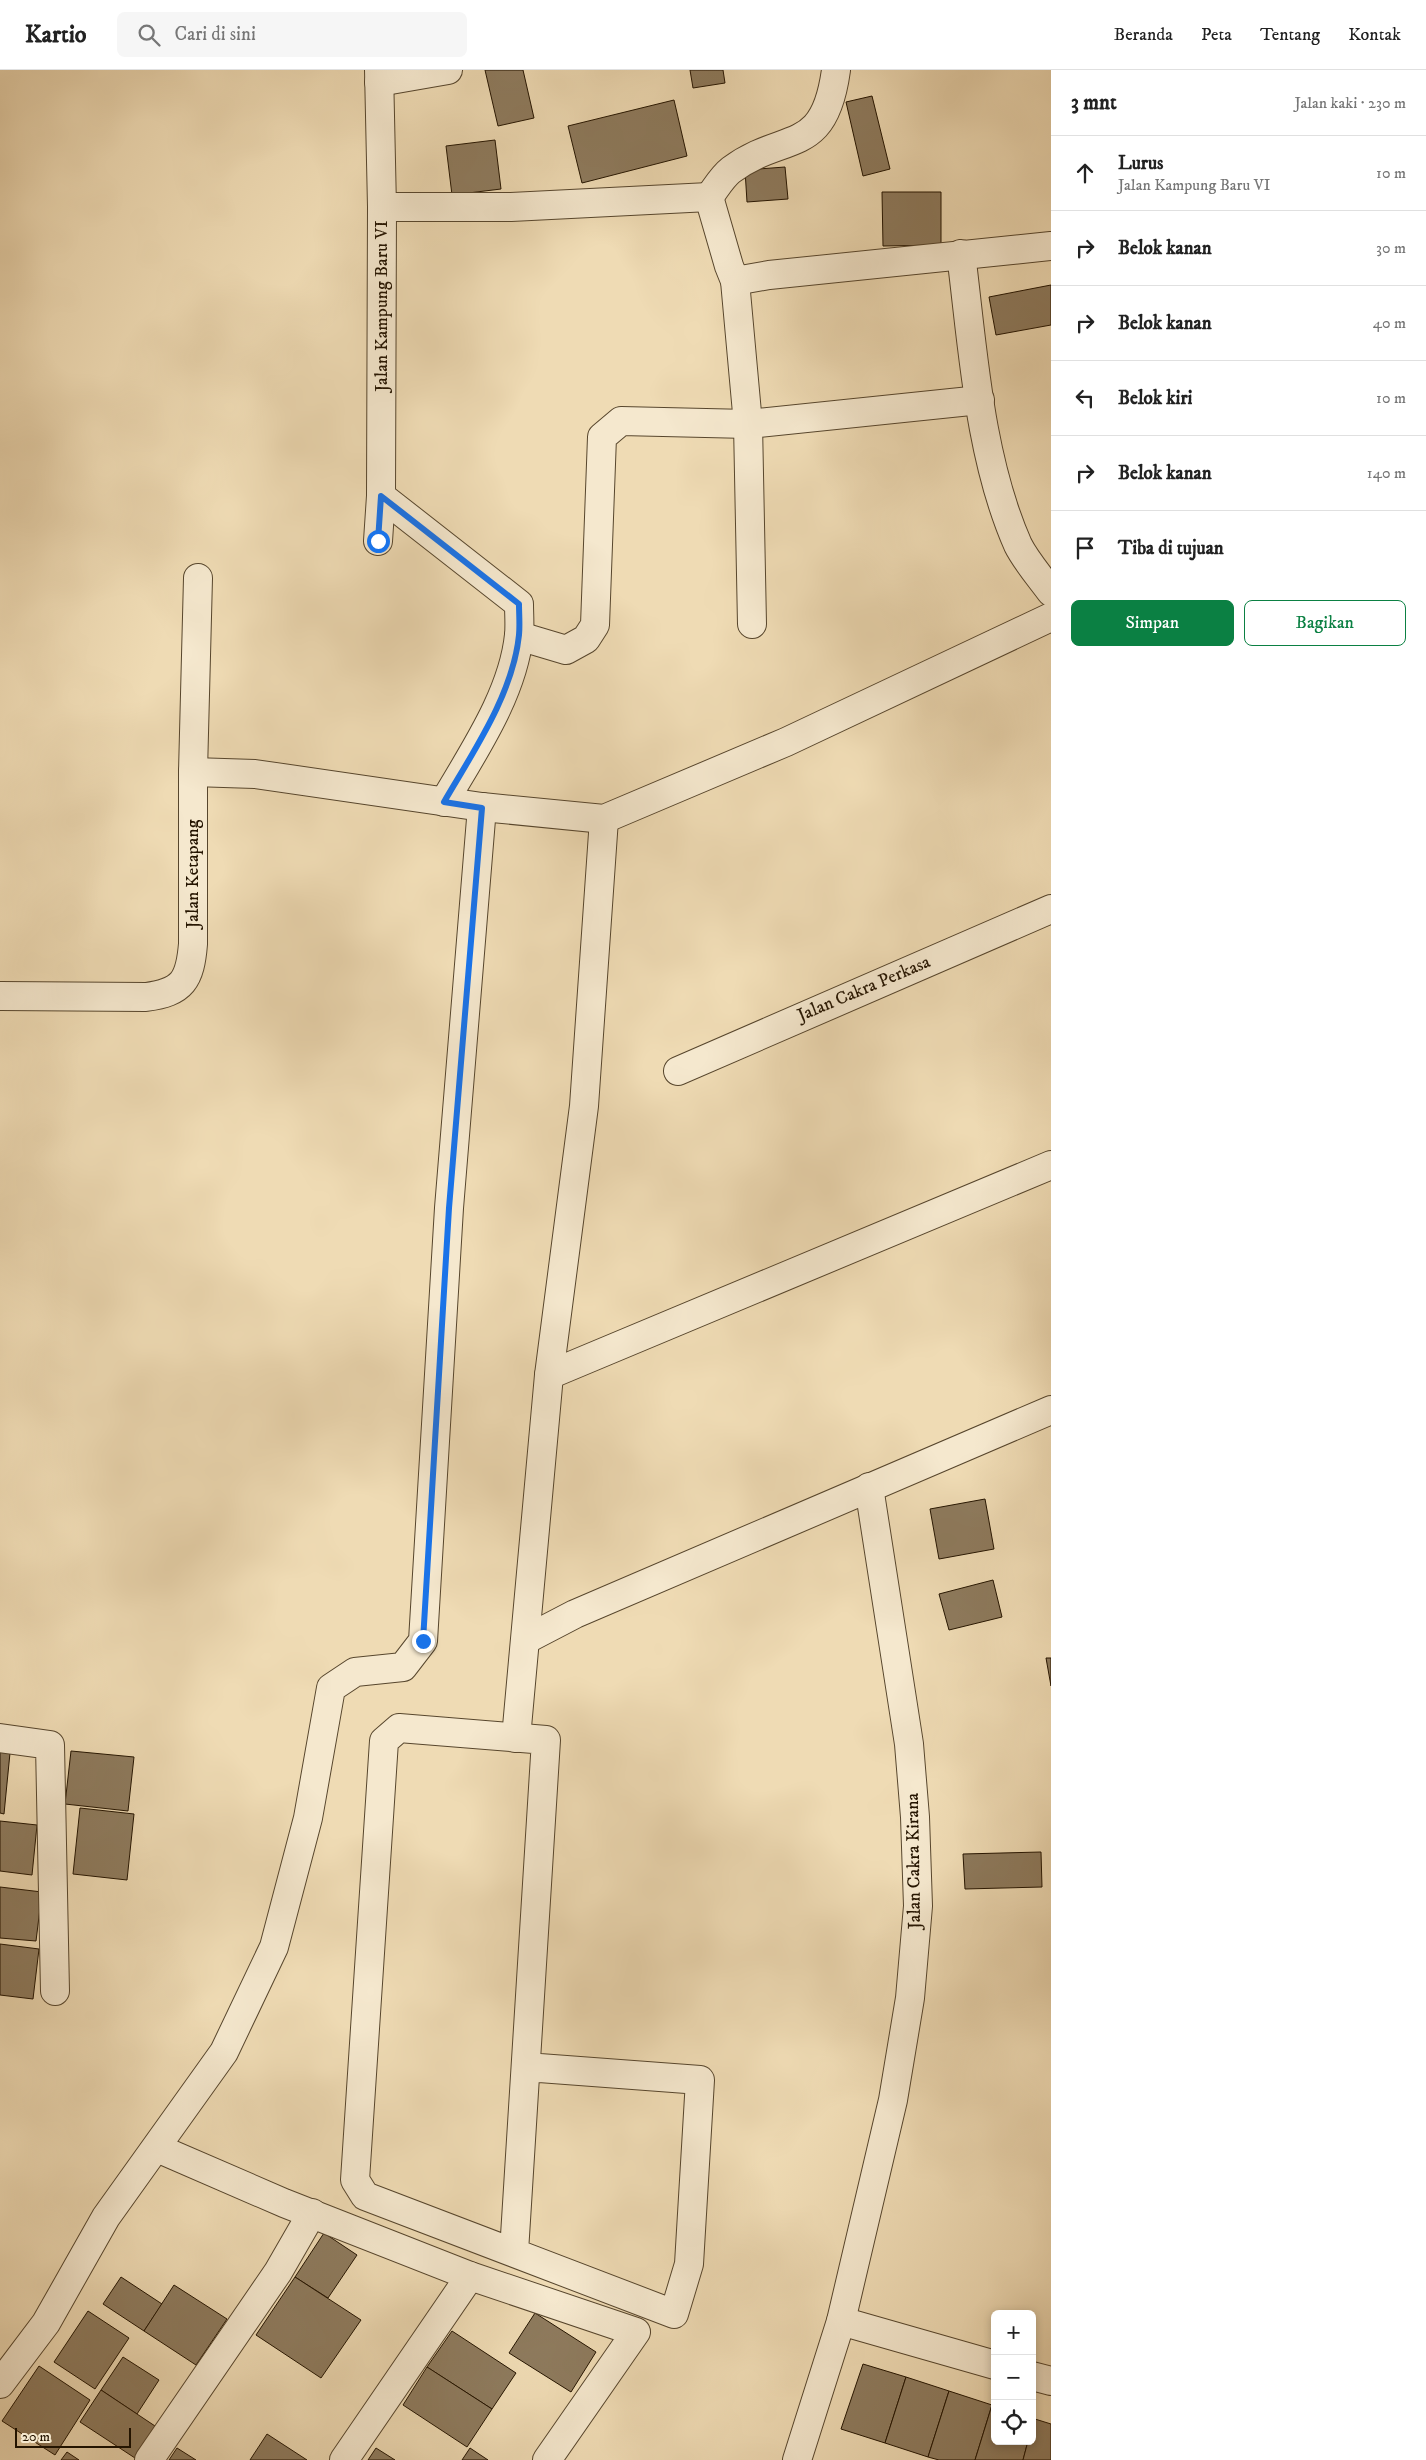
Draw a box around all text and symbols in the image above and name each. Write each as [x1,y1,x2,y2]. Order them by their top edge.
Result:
search box [117,12,467,57]
text: Kartio [25,20,87,50]
icon: search [135,21,163,49]
text: Cari di sini [175,23,256,46]
text: Beranda [1114,24,1173,46]
text: Peta [1201,24,1232,46]
text: Tentang [1260,24,1320,46]
text: Kontak [1348,24,1401,46]
text: 3 mnt [1071,90,1117,116]
text: Jalan kaki · 230 m [1294,93,1406,113]
text: Lurus [1118,152,1163,175]
icon: ahead [1071,159,1099,187]
text: 10 m [1376,163,1406,183]
text: Jalan Kampung Baru VI [1118,175,1270,195]
street label: Jalan Kampung Baru VI [371,220,393,394]
icon: right [1071,234,1099,262]
text: Belok kanan [1118,237,1212,260]
text: 30 m [1376,238,1406,258]
icon: right [1071,309,1099,337]
text: Belok kanan [1118,312,1212,335]
text: 40 m [1373,313,1406,333]
icon: left [1071,384,1099,412]
text: Belok kiri [1118,387,1192,410]
text: 10 m [1376,388,1406,408]
icon: right [1071,459,1099,487]
text: Belok kanan [1118,462,1212,485]
text: 140 m [1367,463,1406,483]
route start [367,530,390,553]
icon: arrive [1071,534,1099,562]
text: Tiba di tujuan [1118,537,1224,560]
button: Simpan [1071,600,1234,646]
button: Bagikan [1244,600,1406,646]
street label: Jalan Ketapang [182,819,204,930]
street label: Jalan Cakra Perkasa [792,951,934,1028]
route end [412,1630,435,1653]
street label: Jalan Cakra Kirana [902,1792,926,1931]
map controls [991,2310,1036,2445]
button: + [991,2310,1036,2355]
button: − [991,2355,1036,2400]
button: locate [991,2400,1036,2445]
scale bar [15,2425,131,2448]
text: 20 m [22,2428,50,2446]

